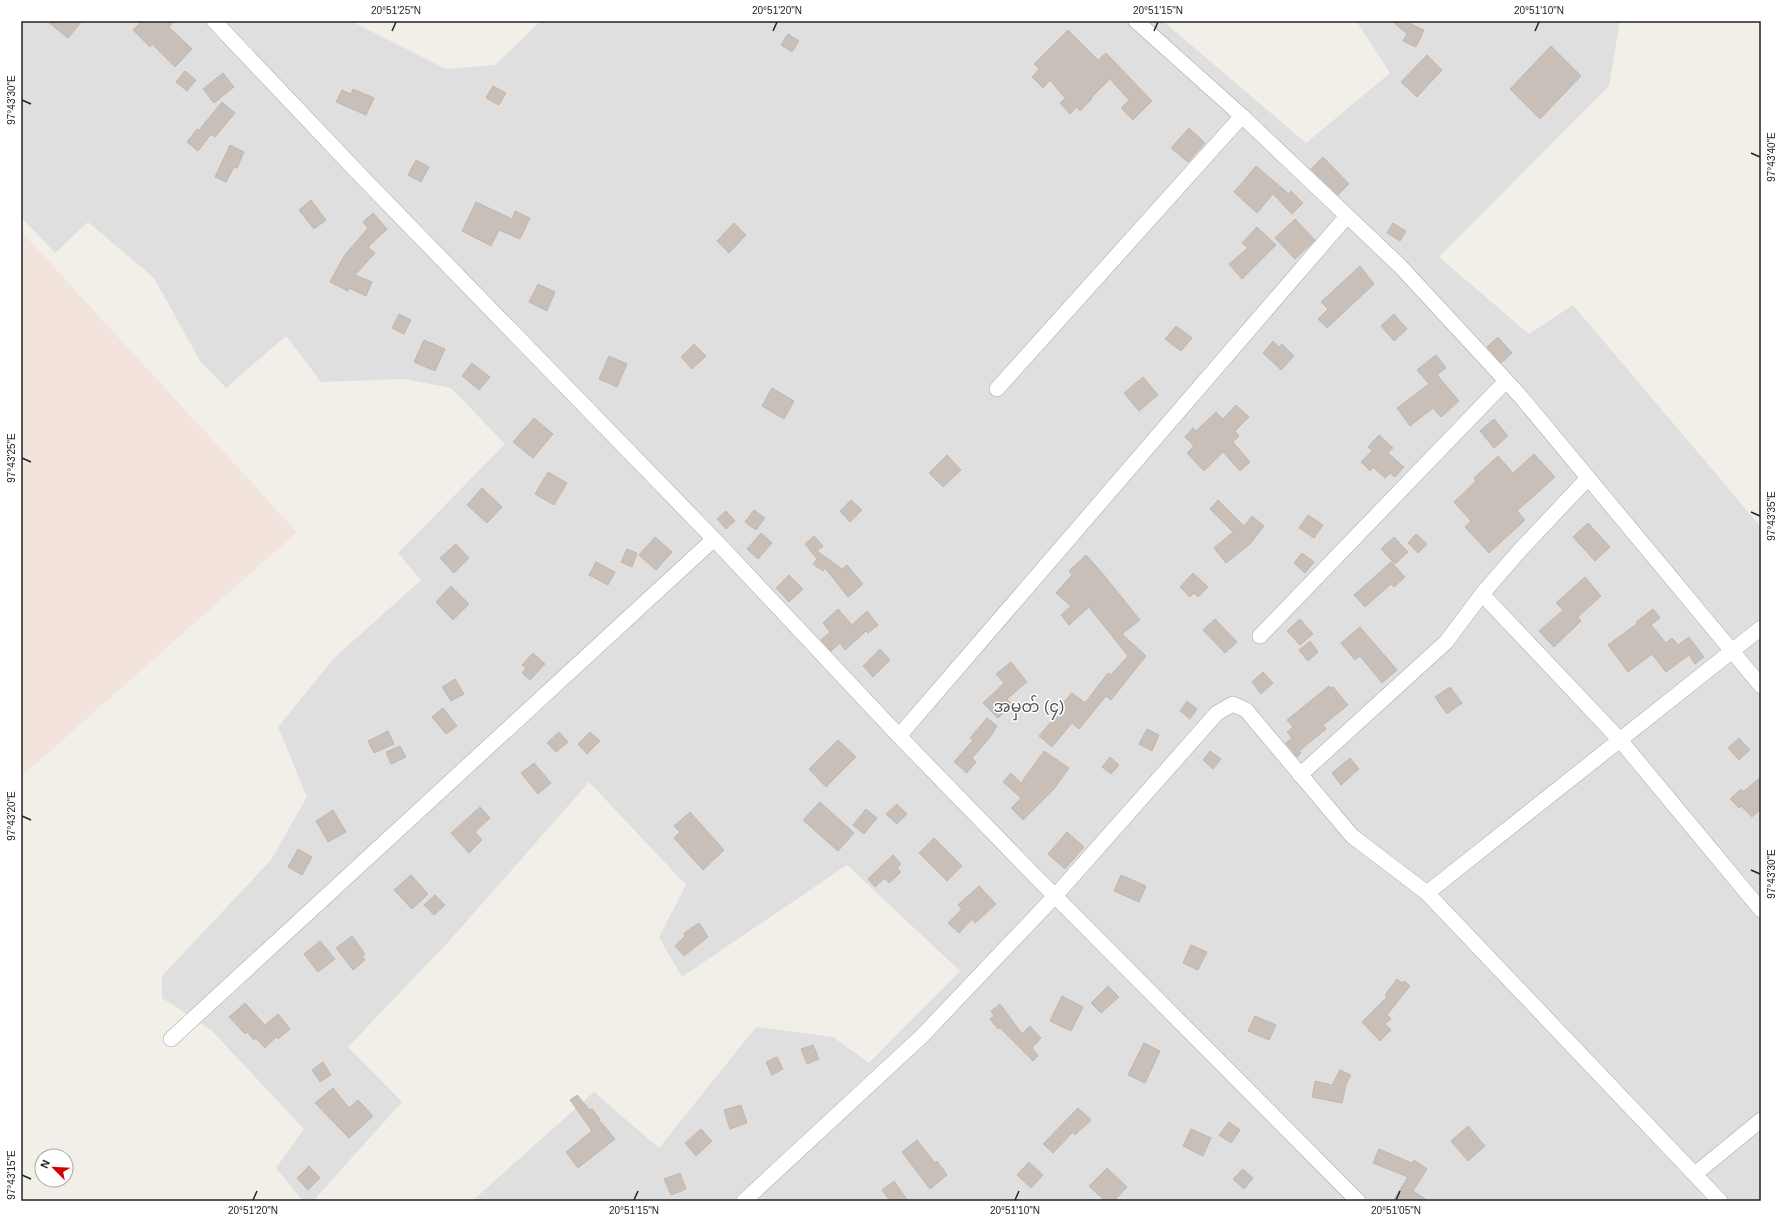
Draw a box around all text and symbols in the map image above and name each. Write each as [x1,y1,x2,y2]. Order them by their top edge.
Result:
text: 20°51'25"N [371,5,421,16]
text: 20°51'20"N [752,5,802,16]
text: 20°51'15"N [1133,5,1183,16]
text: 20°51'10"N [1514,5,1564,16]
text: 97°43'30"E [6,75,17,125]
text: 97°43'40"E [1766,132,1777,182]
text: 97°43'25"E [6,433,17,483]
text: 97°43'35"E [1766,491,1777,541]
district label: အမှတ် (၄) [994,695,1064,721]
text: 97°43'20"E [6,791,17,841]
text: 97°43'30"E [1766,849,1777,899]
north arrow [34,1148,74,1188]
text: 97°43'15"E [6,1150,17,1200]
text: N [38,1158,52,1170]
text: 20°51'20"N [228,1205,278,1216]
text: 20°51'15"N [609,1205,659,1216]
text: 20°51'10"N [990,1205,1040,1216]
text: 20°51'05"N [1371,1205,1421,1216]

